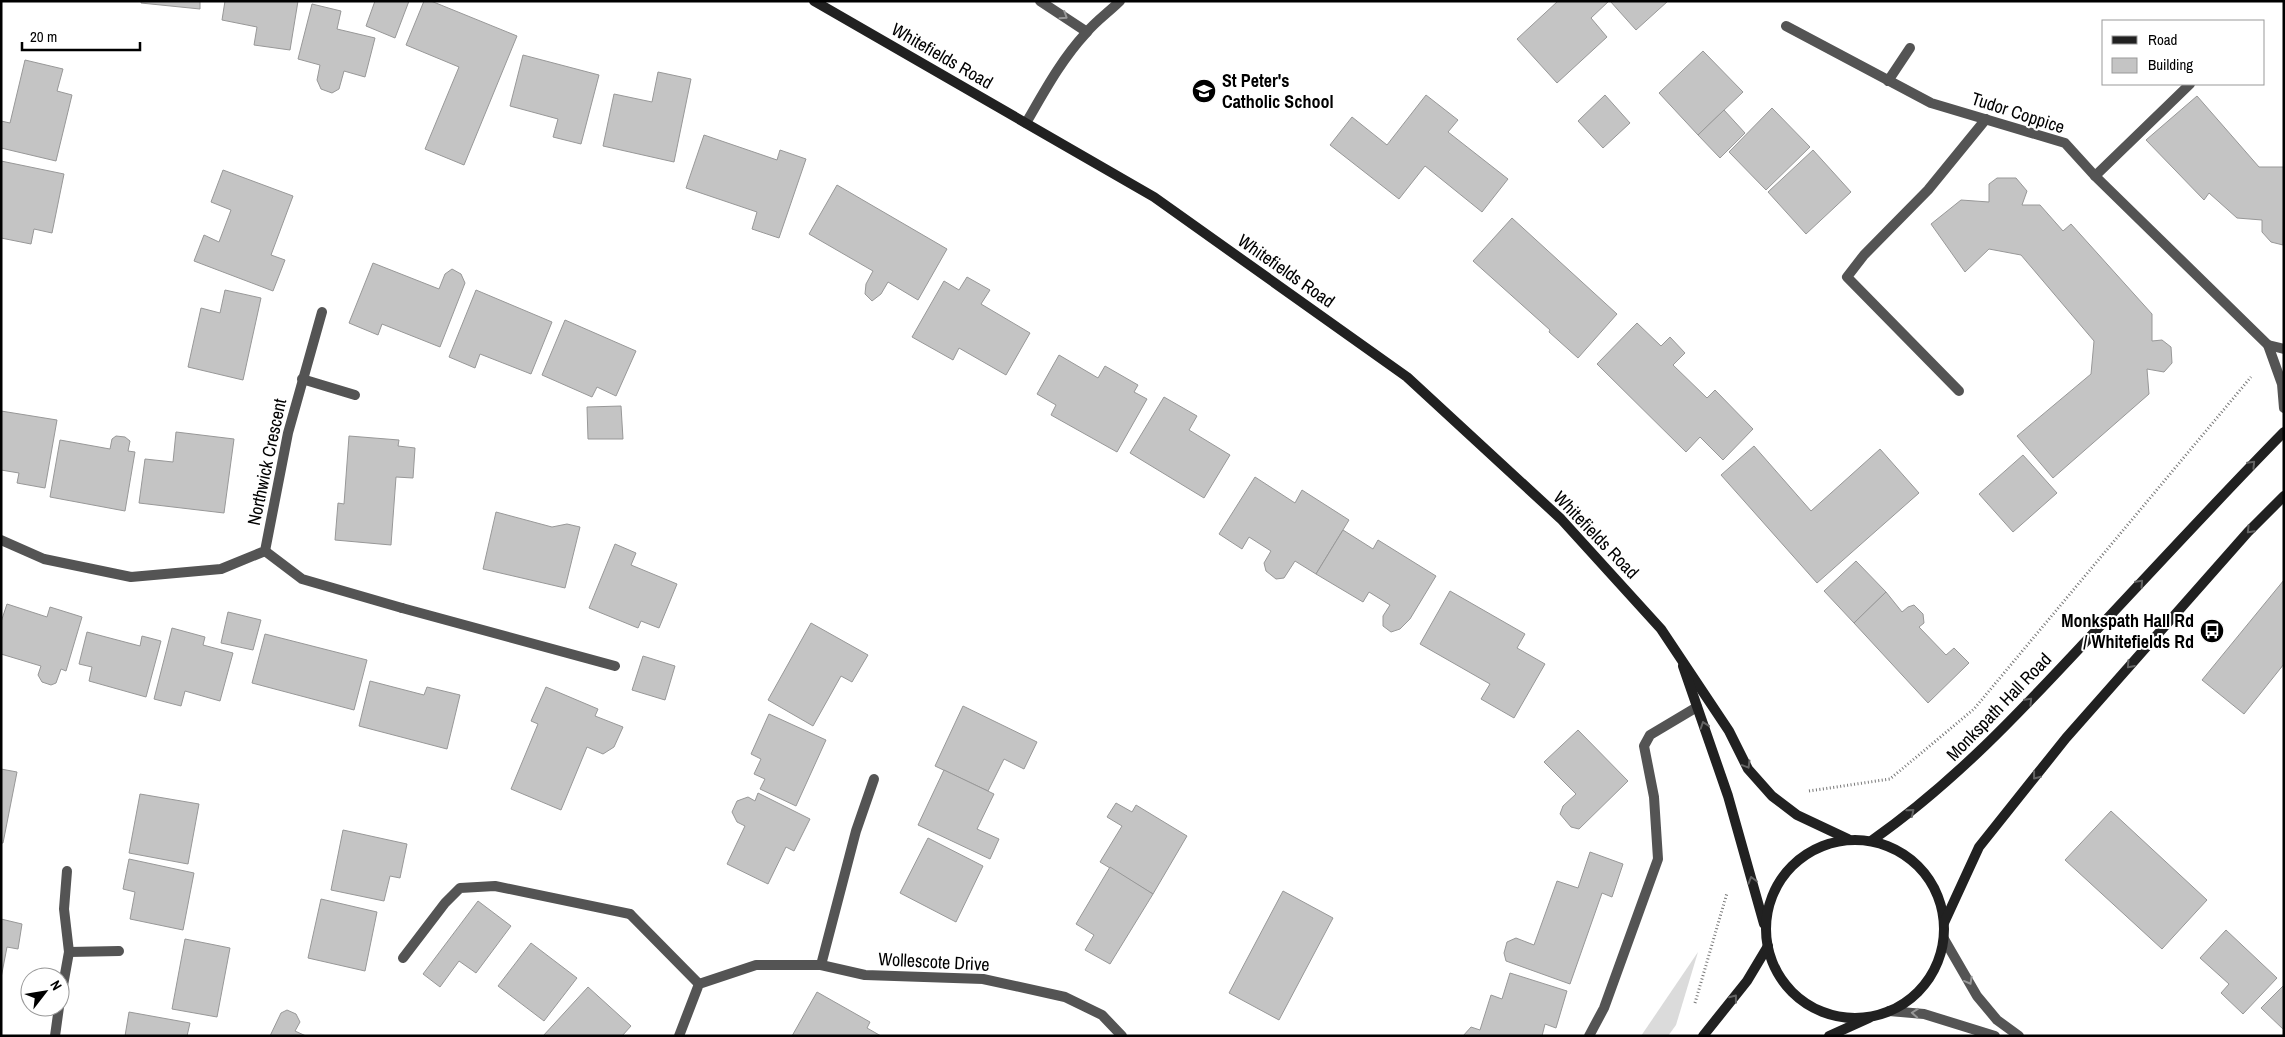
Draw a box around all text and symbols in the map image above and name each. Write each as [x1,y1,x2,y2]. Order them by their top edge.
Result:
one-way arrow [1058,10,1067,20]
street label: Whitefields Road [887,16,998,95]
scale bar [22,20,140,52]
legend [2102,20,2265,85]
text: 20 m [30,26,57,47]
text: Road [2148,29,2177,50]
text: Building [2148,54,2193,75]
place label: St Peter's Catholic School [1222,68,1334,114]
school or university icon: St Peter's Catholic School [1191,78,1217,104]
street label: Tudor Coppice [1968,86,2068,139]
street label: Whitefields Road [1233,228,1340,313]
street label: Northwick Crescent [241,396,292,527]
one-way arrow [2246,461,2255,470]
street label: Whitefields Road [1548,485,1645,584]
one-way arrow [2247,525,2256,534]
one-way arrow [2134,579,2143,588]
place label: Monkspath Hall Rd / Whitefields Rd [2061,608,2194,654]
bus stop icon: Monkspath Hall Rd / Whitefields Rd [2199,618,2225,644]
street label: Monkspath Hall Road [1941,647,2057,766]
one-way arrow [2126,659,2135,668]
one-way arrow [2023,698,2032,707]
one-way arrow [1699,722,1709,730]
one-way arrow [1740,759,1750,768]
one-way arrow [2033,770,2041,779]
one-way arrow [1905,810,1914,818]
one-way arrow [1748,877,1758,885]
street label: Wollescote Drive [878,946,990,977]
north arrow [20,967,70,1017]
one-way arrow [1962,976,1972,985]
text: N [46,977,66,993]
one-way arrow [1728,994,1737,1003]
one-way arrow [1911,1008,1919,1019]

